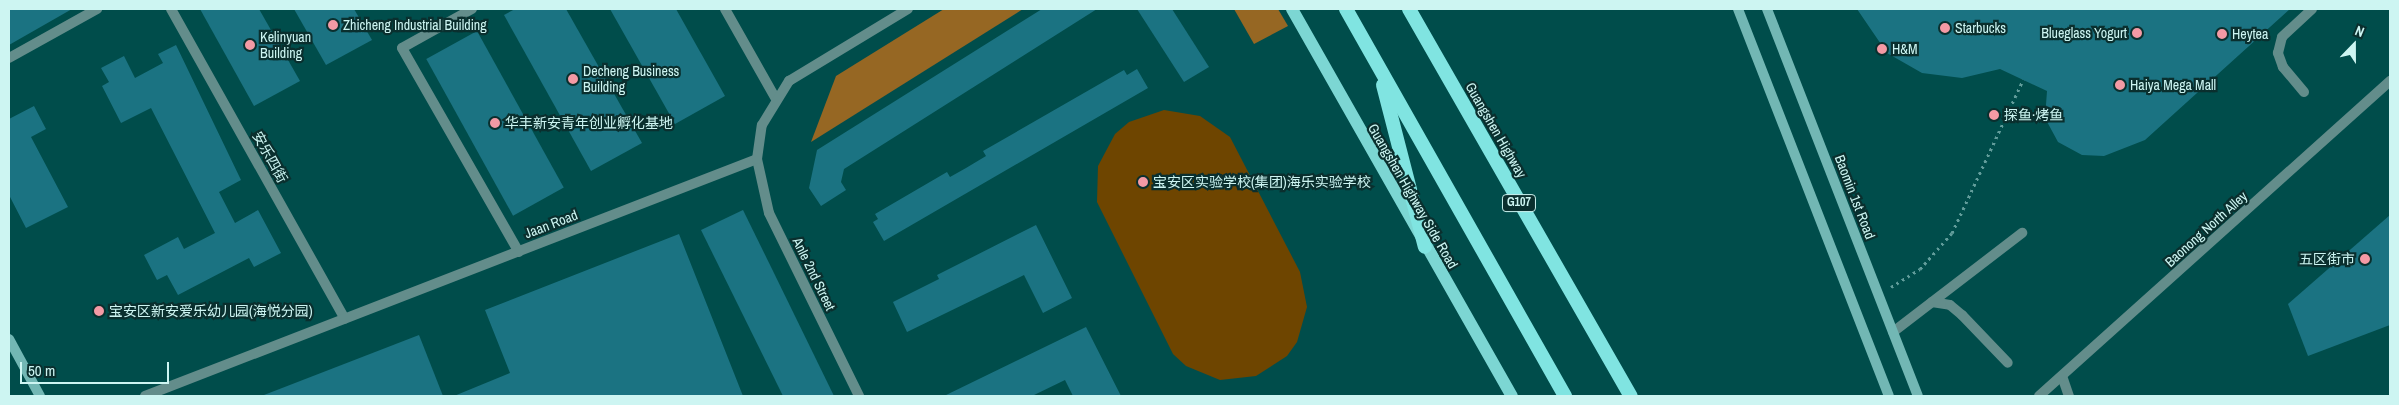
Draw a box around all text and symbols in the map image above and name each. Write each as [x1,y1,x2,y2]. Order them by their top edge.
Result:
place label: Zhicheng Industrial Building [343,17,487,33]
marker: Zhicheng Industrial Building [327,19,339,31]
place label: Starbucks [1955,20,2006,36]
north arrow [2329,20,2379,70]
text: N [2352,21,2367,41]
marker: Starbucks [1939,22,1951,34]
place label: Blueglass Yogurt [2041,25,2127,41]
place label: Heytea [2232,26,2268,42]
marker: Blueglass Yogurt [2131,27,2143,39]
marker: Heytea [2216,28,2228,40]
place label: Kelinyuan Building [260,29,311,62]
marker: Kelinyuan Building [244,39,256,51]
place label: H&M [1892,41,1918,57]
marker: H&M [1876,43,1888,55]
place label: Decheng Business Building [583,63,679,95]
marker: Decheng Business Building [567,73,579,85]
place label: Haiya Mega Mall [2130,77,2216,93]
street label: Guangshen Highway [1462,79,1530,181]
marker: Haiya Mega Mall [2114,79,2126,91]
place label: 探鱼·烤鱼 [2004,107,2063,123]
marker: 探鱼·烤鱼 [1988,109,2000,121]
place label: 华丰新安青年创业孵化基地 [505,115,673,131]
marker: 华丰新安青年创业孵化基地 [489,117,501,129]
street label: Guangshen Highway Side Road [1365,121,1461,271]
street label: 安乐四街 [249,128,291,186]
street label: Baomin 1st Road [1831,153,1879,241]
place label: 宝安区实验学校(集团)海乐实验学校 [1153,174,1371,190]
marker: 宝安区实验学校(集团)海乐实验学校 [1137,176,1149,188]
street label: Baonong North Alley [2161,188,2251,270]
road number: G107 [1502,194,1536,212]
street label: Jaan Road [522,206,580,242]
street label: Anle 2nd Street [789,235,839,313]
place label: 五区街市 [2299,251,2355,267]
marker: 五区街市 [2359,253,2371,265]
place label: 宝安区新安爱乐幼儿园(海悦分园) [109,303,313,319]
marker: 宝安区新安爱乐幼儿园(海悦分园) [93,305,105,317]
scale bar [22,352,171,384]
text: 50 m [28,360,55,381]

